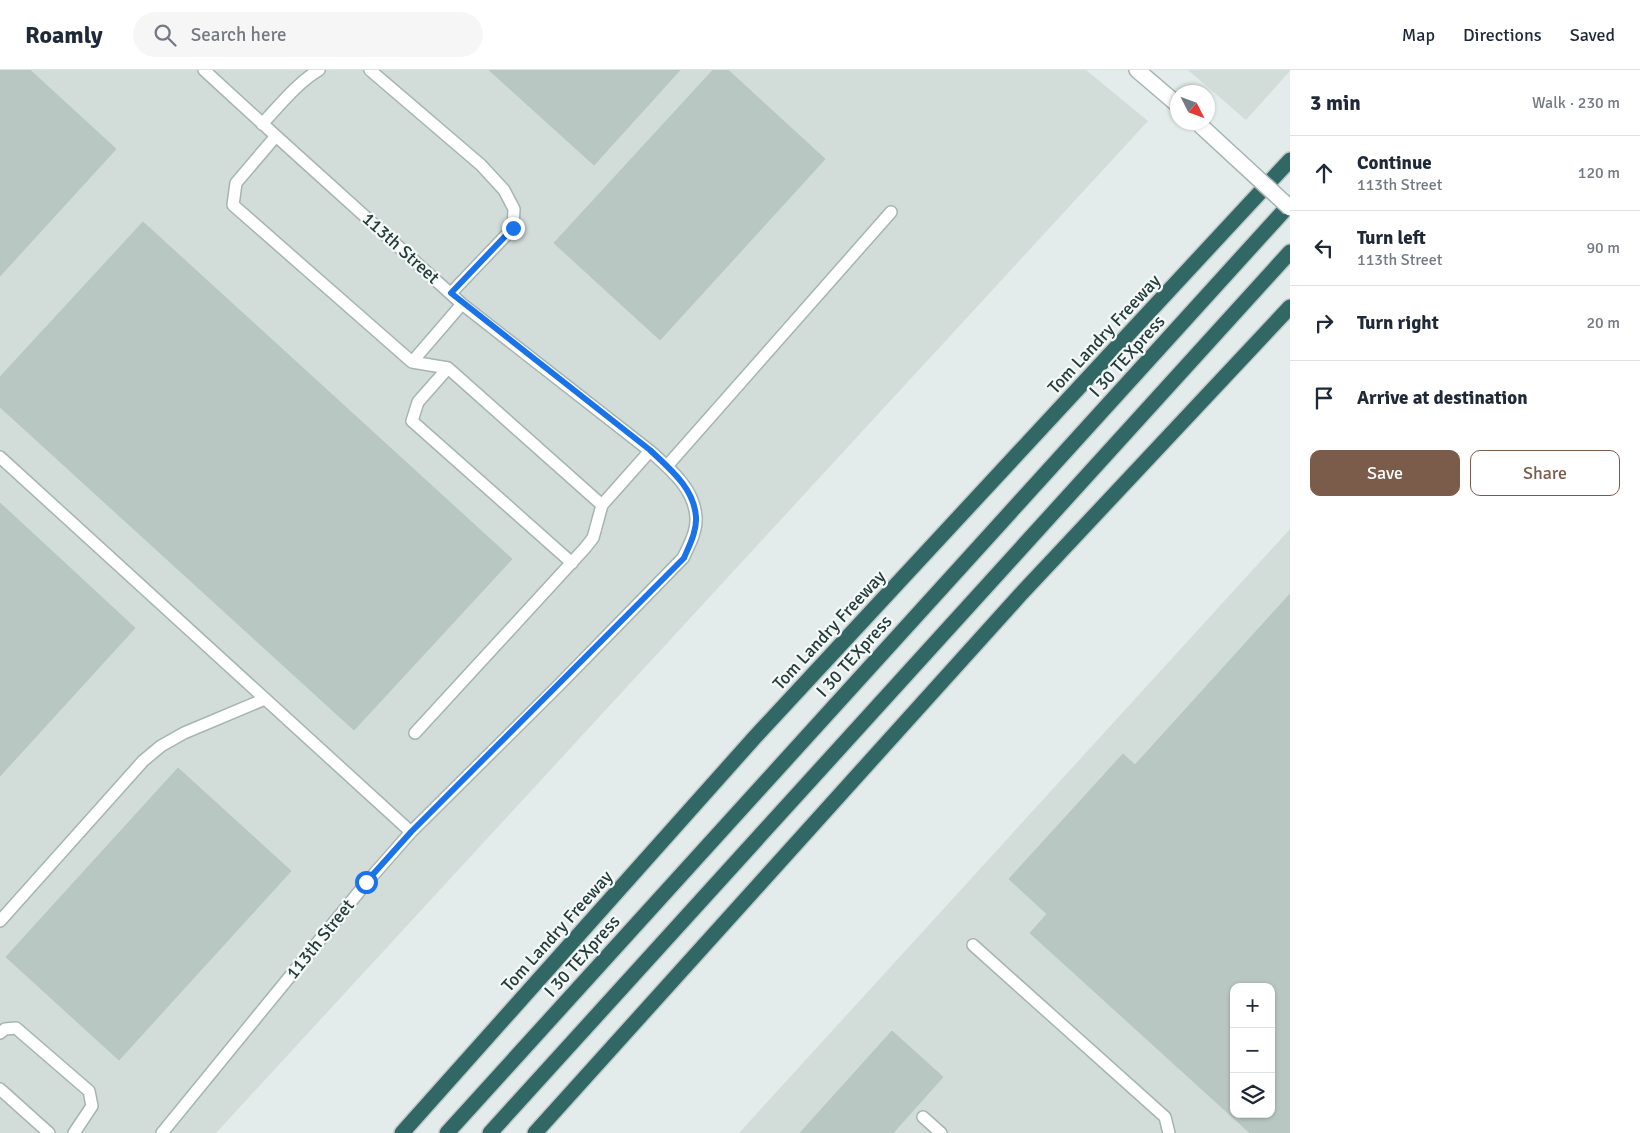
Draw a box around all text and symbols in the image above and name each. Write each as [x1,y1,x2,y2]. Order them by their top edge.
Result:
search box [133,12,483,57]
text: Roamly [25,20,103,50]
icon: search [151,21,179,49]
text: Search here [191,23,287,47]
text: Map [1402,24,1435,46]
text: Directions [1463,24,1542,46]
text: Saved [1570,24,1615,46]
north arrow [1170,85,1215,130]
text: 3 min [1310,90,1361,116]
text: Walk · 230 m [1532,93,1620,113]
text: Continue [1357,151,1432,175]
icon: ahead [1310,159,1338,187]
text: 120 m [1578,163,1620,183]
text: 113th Street [1357,175,1442,195]
street label: 113th Street [358,208,444,288]
route end [502,217,525,240]
text: Turn left [1357,226,1426,250]
icon: left [1310,234,1338,262]
text: 90 m [1586,238,1620,258]
text: 113th Street [1357,250,1442,270]
street label: Tom Landry Freeway [1043,269,1165,398]
icon: right [1310,309,1338,337]
street label: I 30 TEXpress [1084,310,1170,402]
text: Turn right [1357,311,1439,335]
text: 20 m [1586,313,1620,333]
icon: arrive [1310,384,1338,412]
text: Arrive at destination [1357,386,1528,410]
button: Save [1310,450,1460,496]
button: Share [1470,450,1620,496]
street label: Tom Landry Freeway [768,565,890,694]
street label: I 30 TEXpress [811,610,897,702]
street label: Tom Landry Freeway [497,865,618,996]
route start [355,871,378,894]
street label: 113th Street [281,895,359,983]
street label: I 30 TEXpress [539,910,625,1002]
map controls [1230,983,1275,1118]
button: + [1230,983,1275,1028]
button: − [1230,1028,1275,1073]
button: layers [1230,1073,1275,1118]

